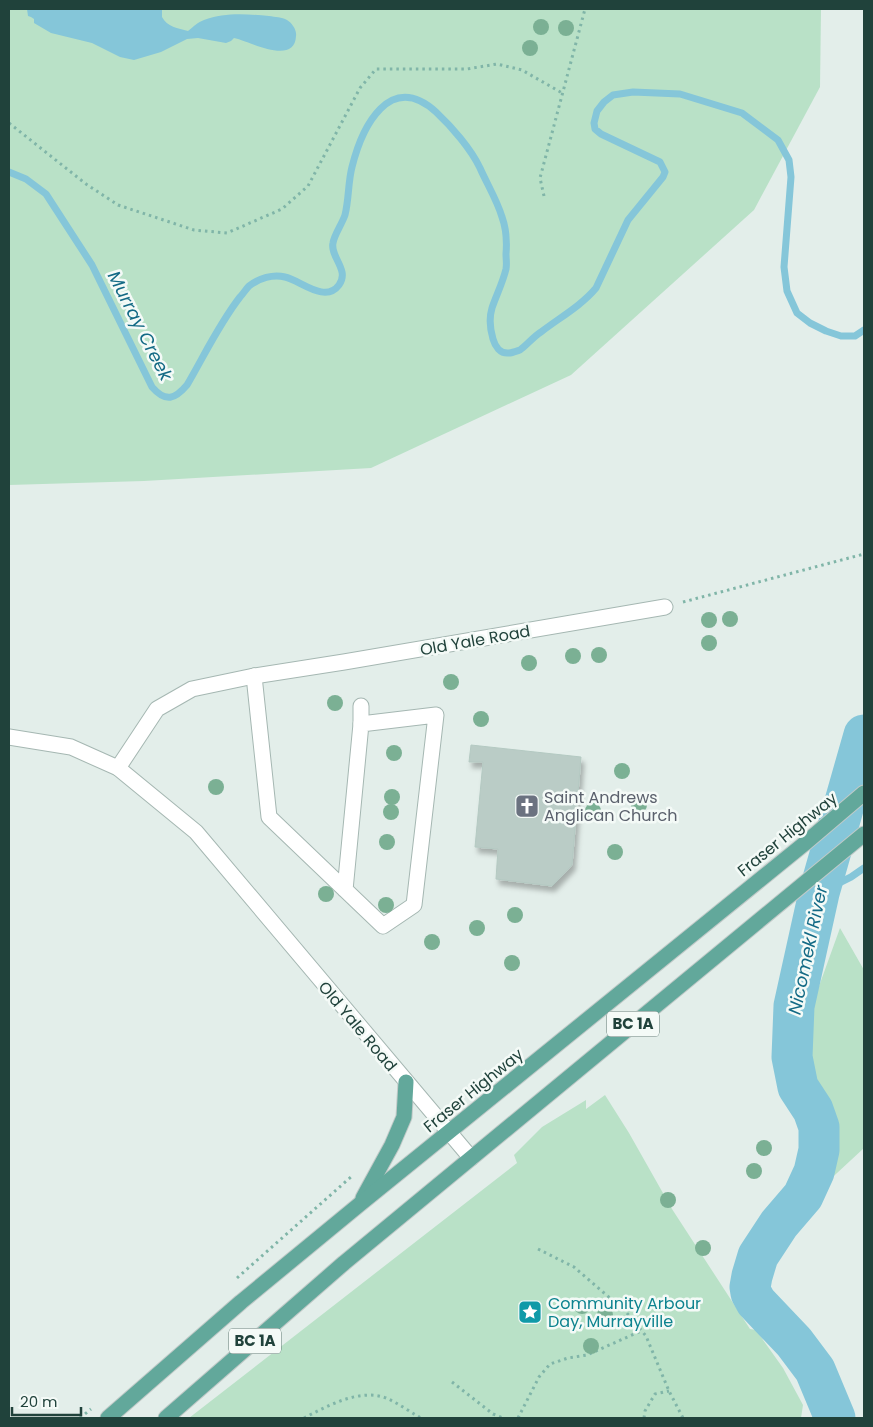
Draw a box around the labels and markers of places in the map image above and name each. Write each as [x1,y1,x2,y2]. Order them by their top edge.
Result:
place label: Saint Andrews Anglican Church [544,786,678,827]
church icon: Saint Andrews Anglican Church [514,793,540,819]
place label: Community Arbour Day, Murrayville [548,1292,701,1333]
place icon: Community Arbour Day, Murrayville [517,1299,543,1325]

